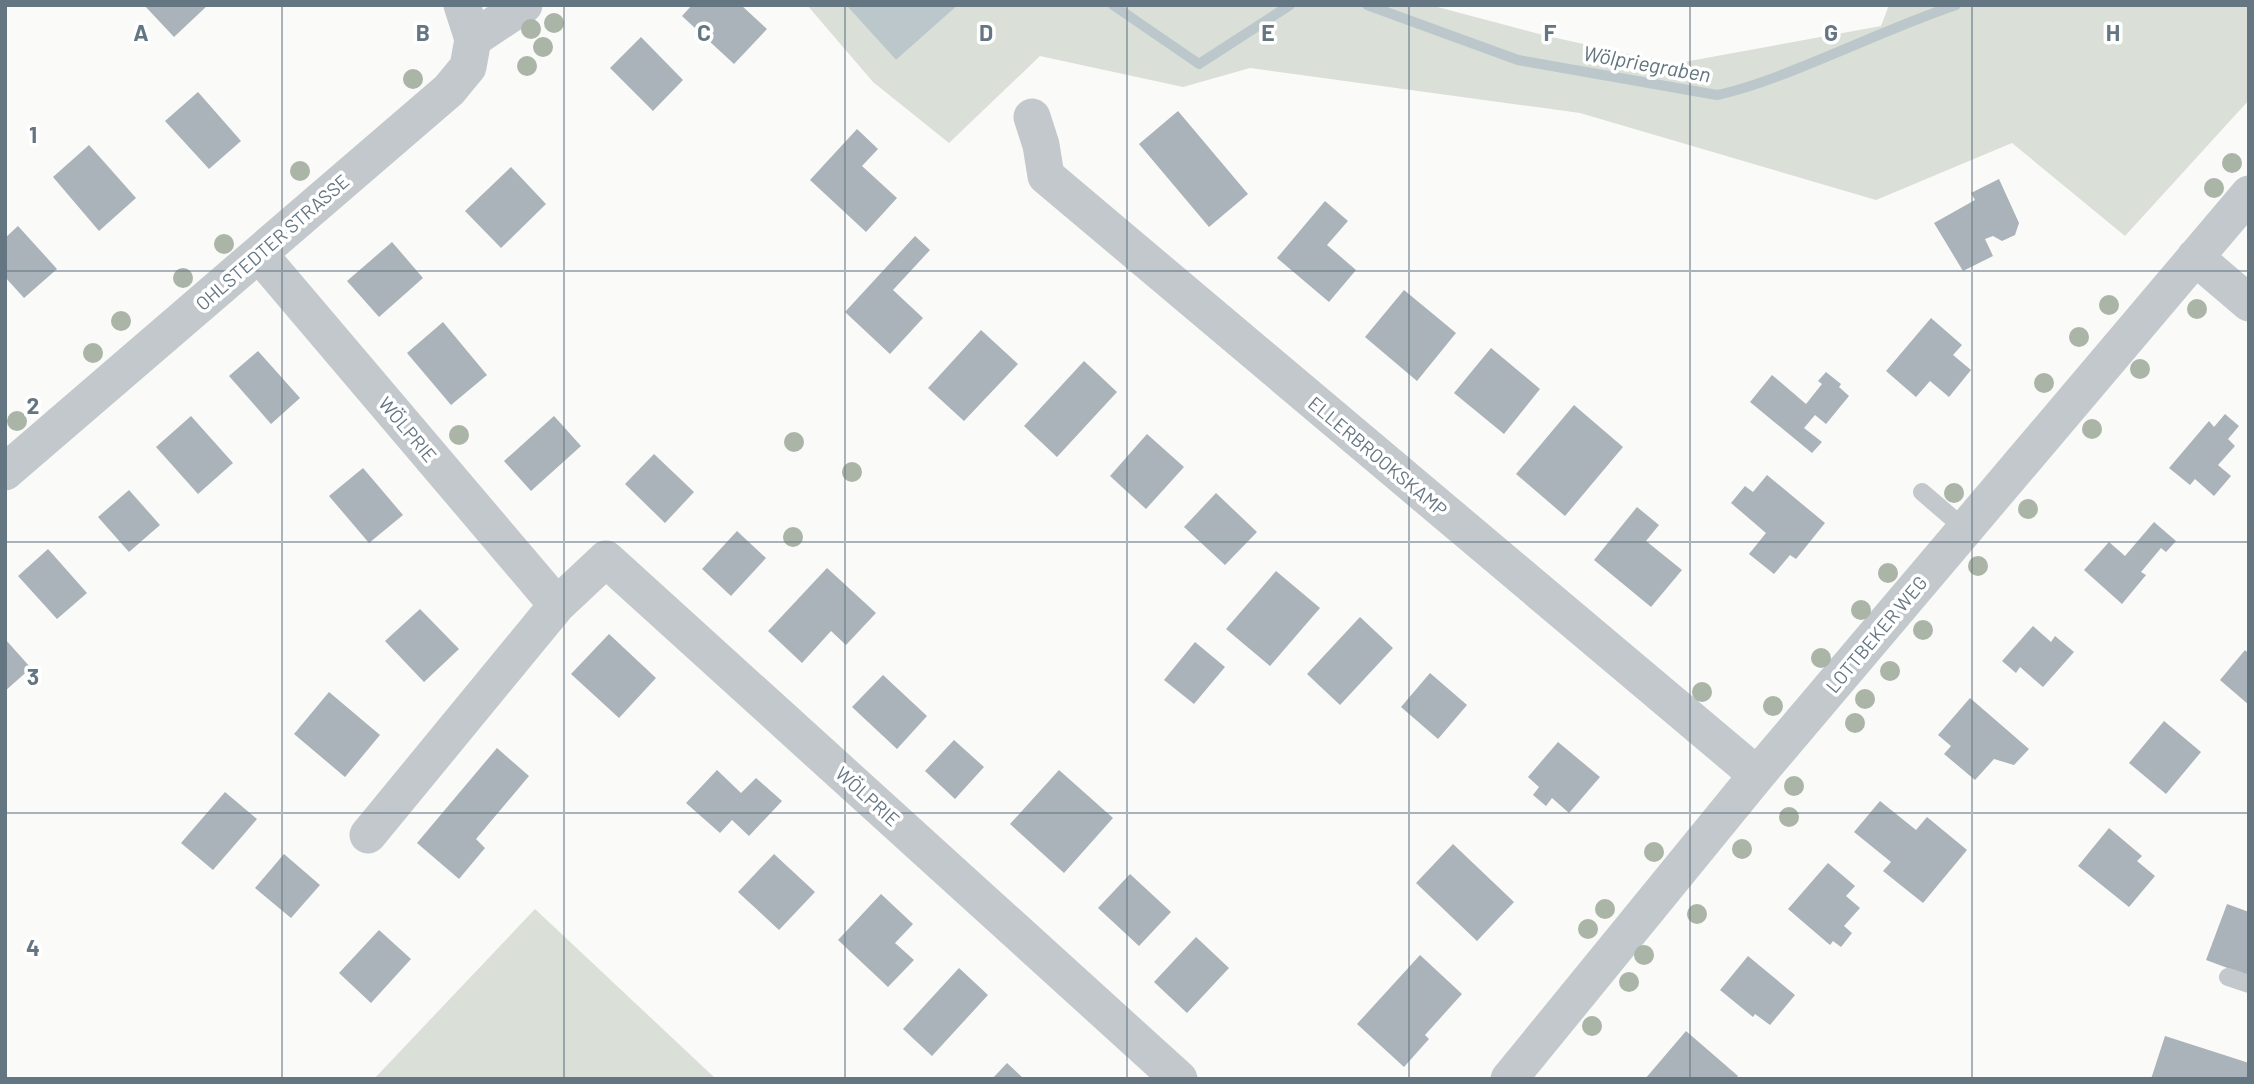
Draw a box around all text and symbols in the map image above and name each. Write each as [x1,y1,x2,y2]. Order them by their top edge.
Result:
text: A [133,18,149,46]
text: B [416,18,430,46]
text: C [697,18,711,46]
text: D [979,18,993,46]
text: E [1261,18,1275,46]
text: F [1544,18,1557,46]
text: G [1824,18,1838,46]
text: H [2106,18,2120,46]
water label: Wölpriegraben [1581,39,1713,87]
text: 1 [29,120,37,148]
street label: OHLSTEDTER STRASSE [191,169,353,315]
text: 2 [27,391,39,419]
street label: ELLERBROOKSKAMP [1304,391,1452,521]
street label: WÖLPRIE [374,392,442,466]
street label: LOTTBEKER WEG [1820,571,1932,697]
text: 3 [27,662,39,690]
street label: WÖLPRIE [831,761,905,831]
text: 4 [26,933,40,961]

